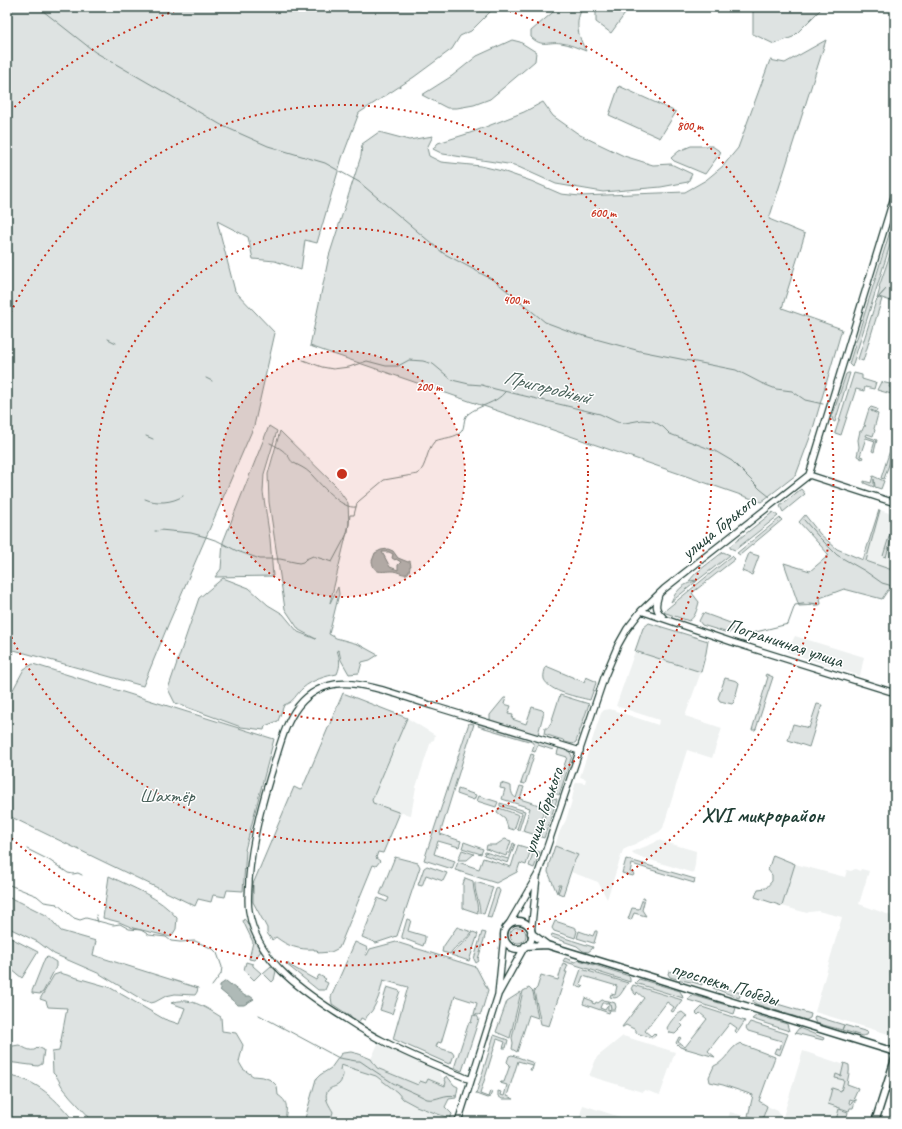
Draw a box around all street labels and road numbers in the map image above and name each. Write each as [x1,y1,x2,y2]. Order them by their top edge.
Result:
street label: улица Горького [676,489,763,565]
street label: Пограничная улица [724,613,847,673]
street label: улица Горького [517,763,569,858]
street label: проспект Победы [669,956,783,1012]

